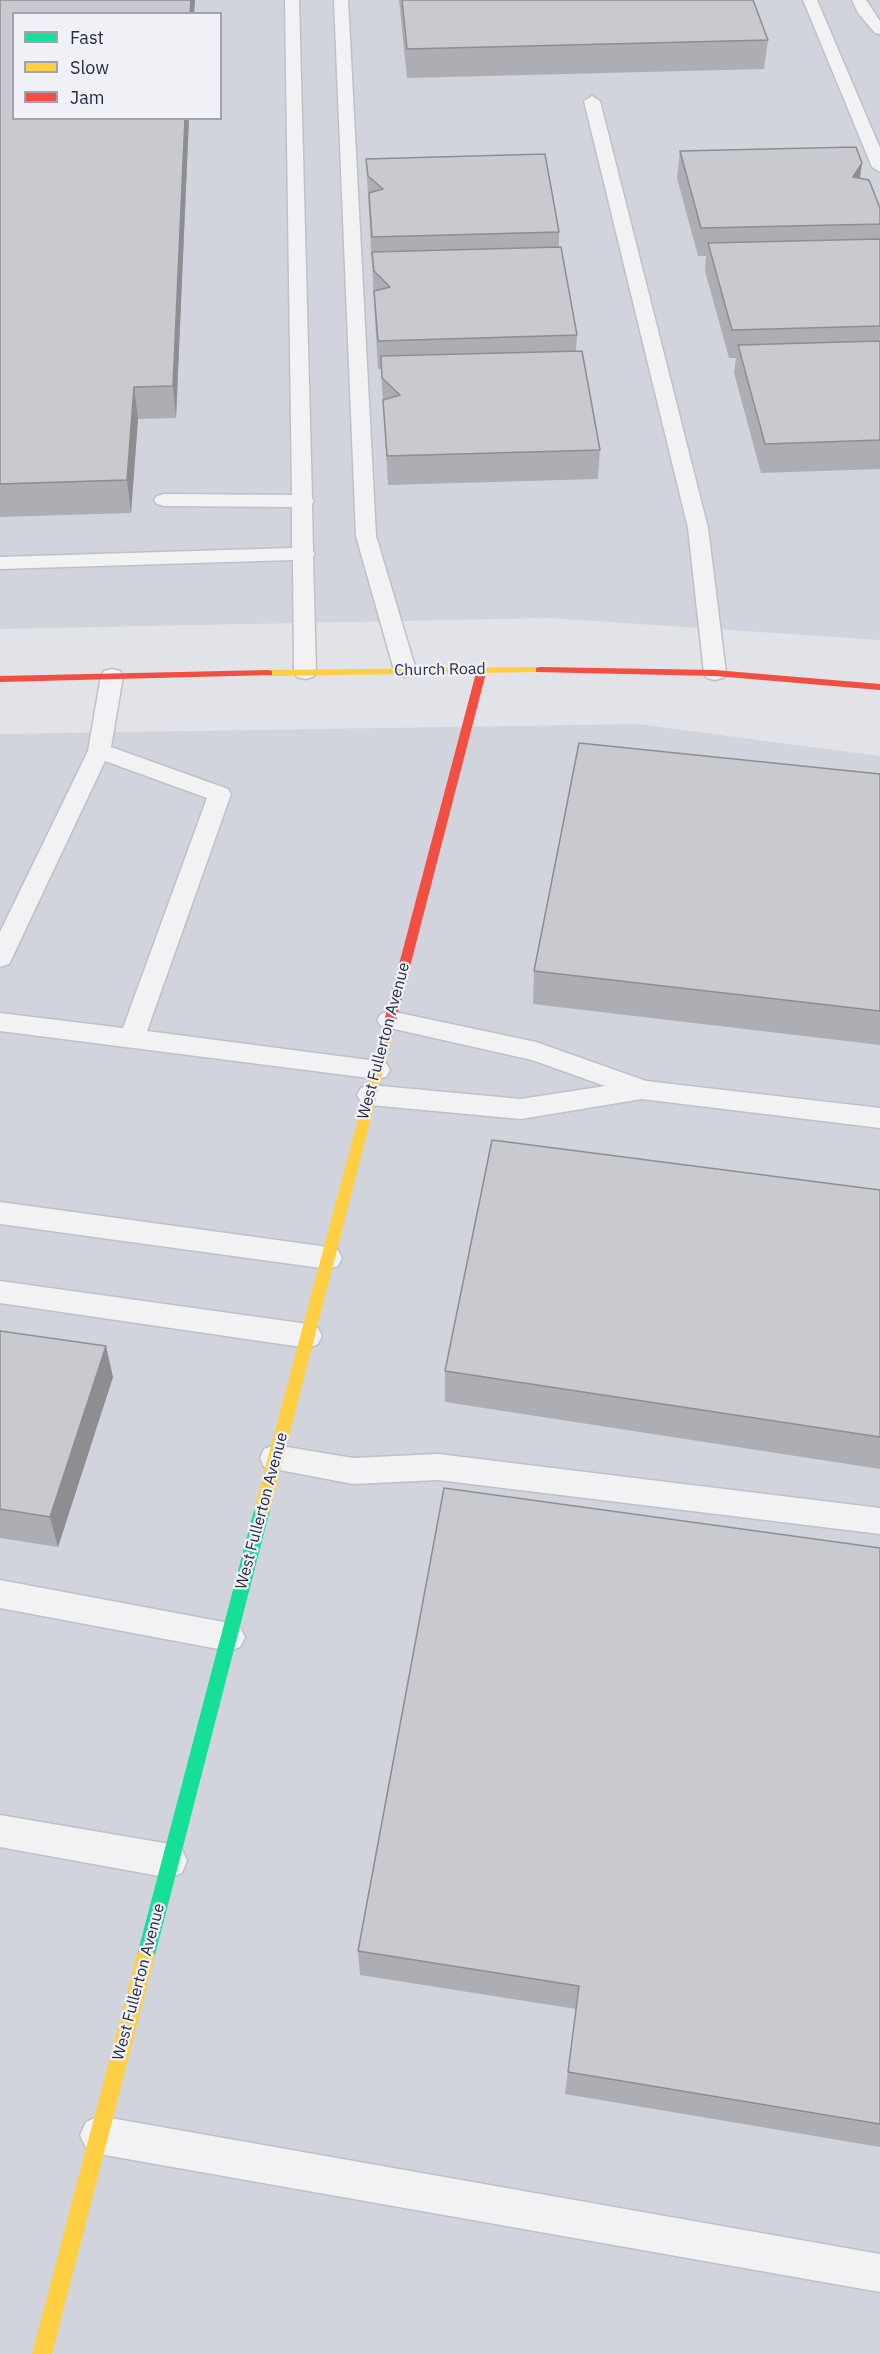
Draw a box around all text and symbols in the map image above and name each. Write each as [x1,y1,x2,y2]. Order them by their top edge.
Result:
legend [12,12,222,120]
text: Fast [70,26,104,49]
text: Slow [70,56,109,79]
text: Jam [70,86,105,109]
street label: Church Road [394,660,486,680]
street label: West Fullerton Avenue [354,960,414,1122]
street label: West Fullerton Avenue [232,1430,292,1592]
street label: West Fullerton Avenue [109,1901,169,2063]

